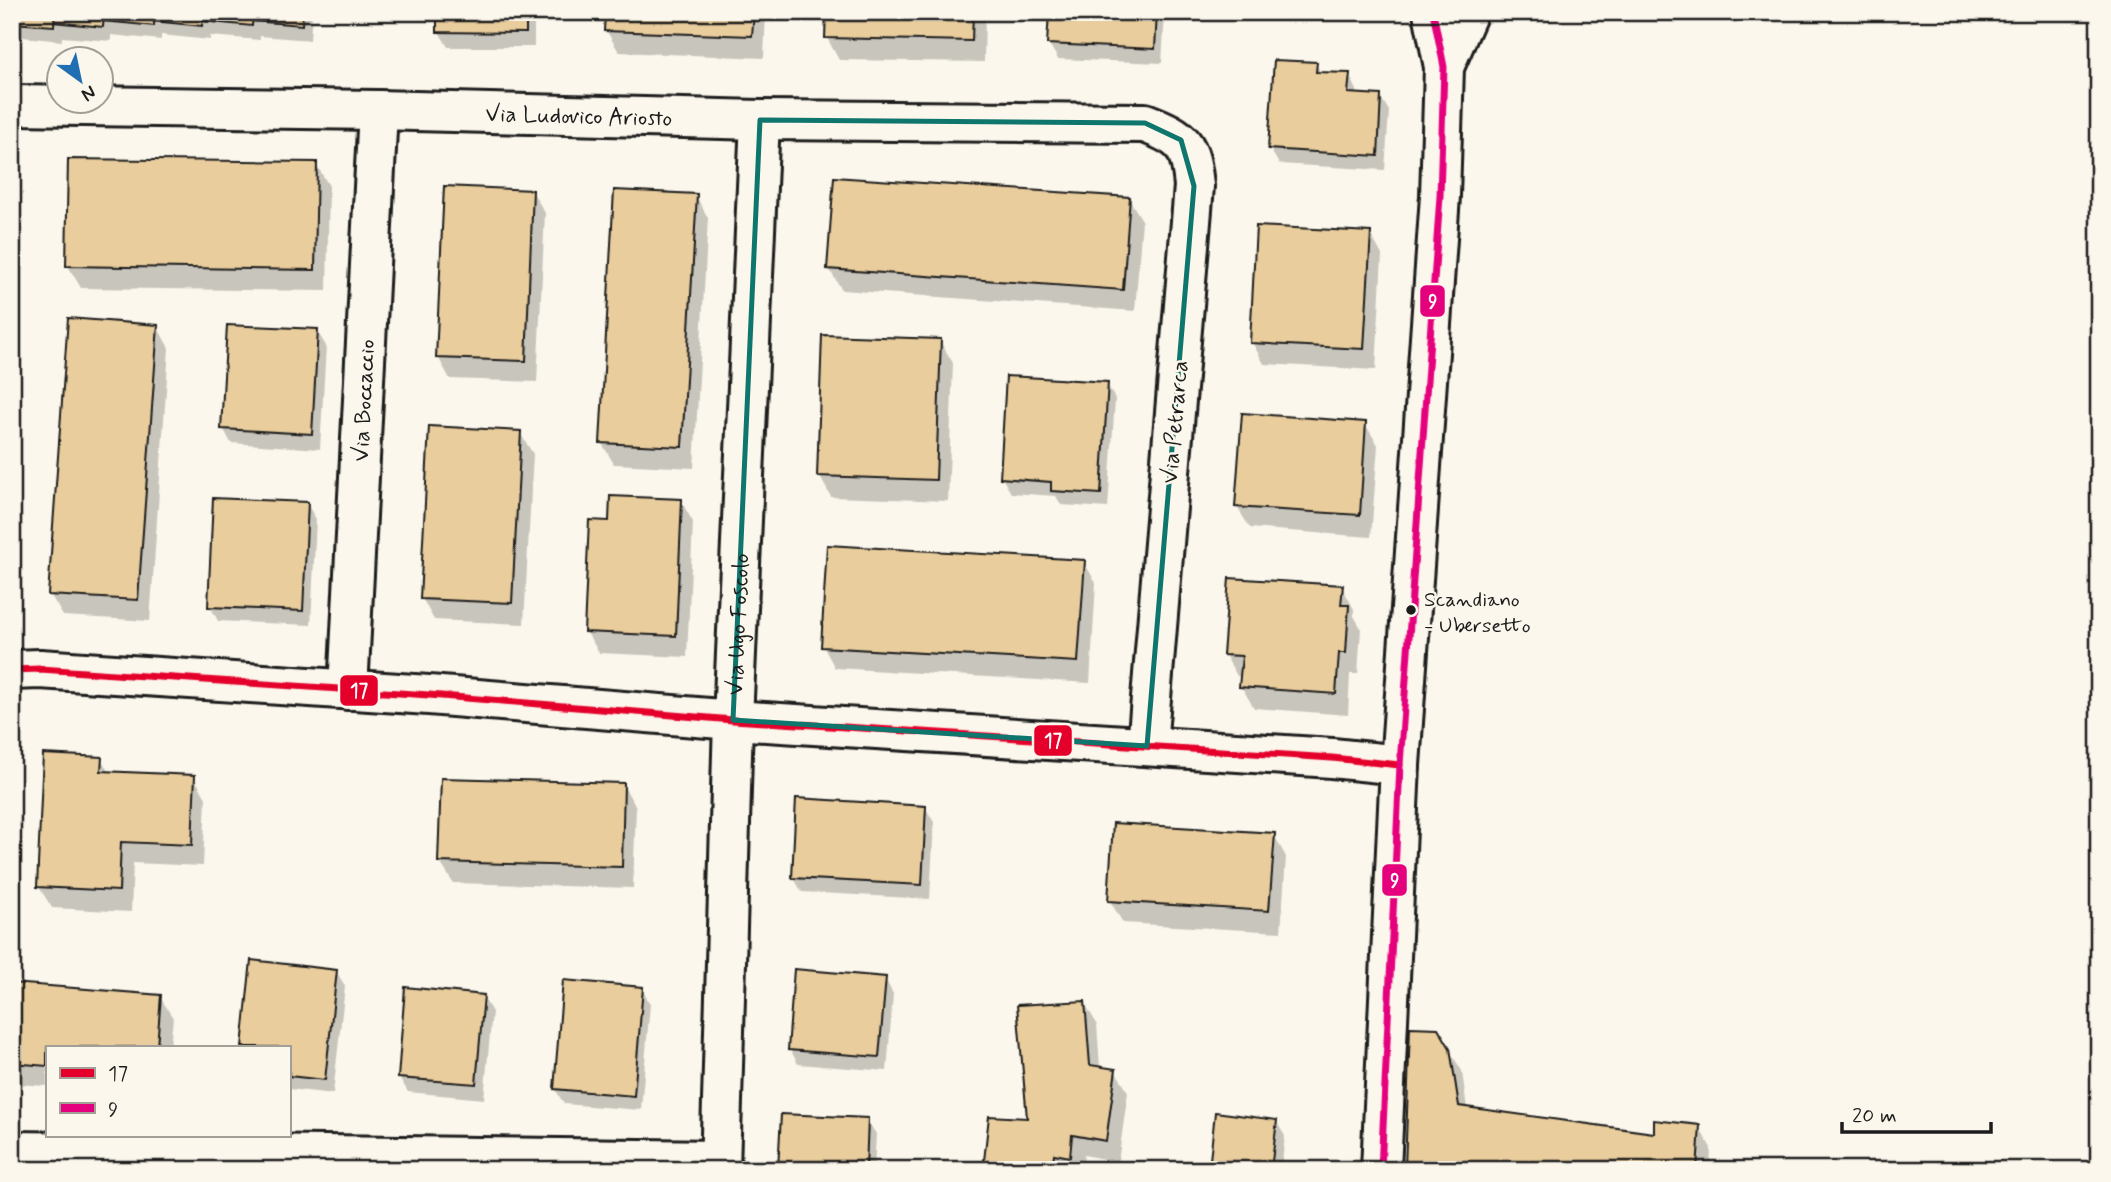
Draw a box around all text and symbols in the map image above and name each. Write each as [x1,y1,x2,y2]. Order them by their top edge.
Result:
north arrow [46,46,116,116]
text: N [76,79,101,107]
street label: Via Ludovico Ariosto [485,100,673,135]
line badge: 9 [1419,284,1446,318]
text: 9 [1428,290,1438,315]
street label: Via Boccaccio [347,338,383,463]
street label: Via Petrarca [1156,359,1196,485]
street label: Via Ugo Foscolo [721,553,757,696]
place label: Scandiano - Ubersetto [1424,586,1531,640]
marker: Scandiano - Ubersetto [1404,603,1418,617]
line badge: 17 [339,674,379,707]
text: 17 [350,679,368,704]
line badge: 17 [1033,724,1073,757]
text: 17 [1044,729,1062,754]
line badge: 9 [1381,863,1408,897]
text: 9 [1390,869,1400,894]
legend [46,1046,290,1136]
text: 17 [108,1060,128,1088]
scale bar [1842,1091,1990,1135]
text: 9 [108,1096,118,1124]
text: 20 m [1852,1102,1897,1130]

